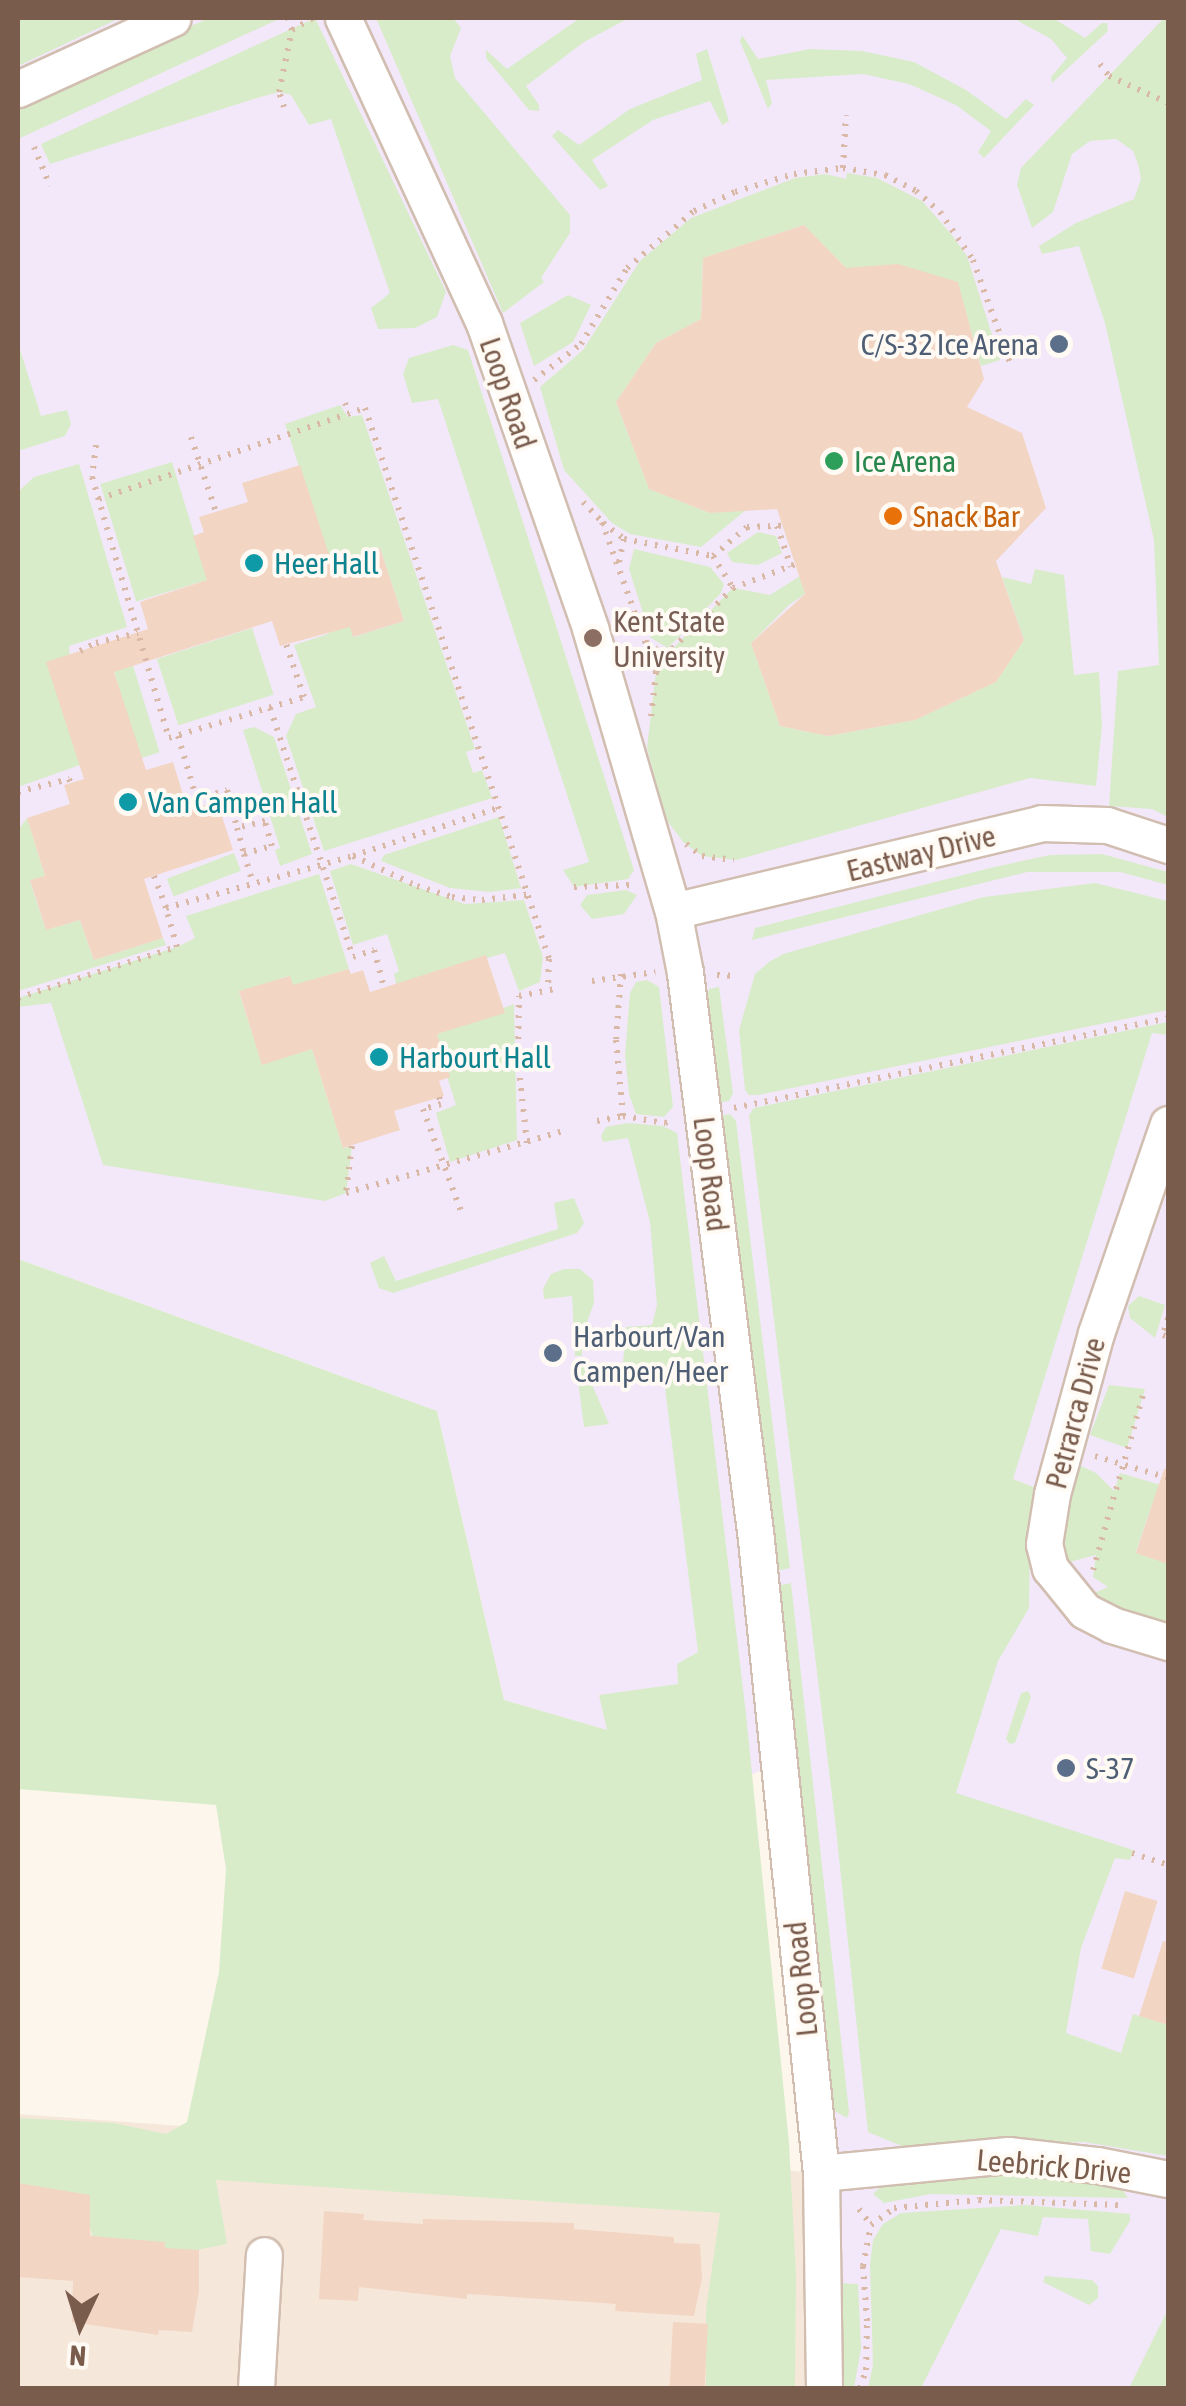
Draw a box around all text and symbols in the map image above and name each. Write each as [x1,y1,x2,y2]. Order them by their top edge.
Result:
place label: C/S-32 Ice Arena [861,326,1039,362]
street label: Loop Road [472,333,544,453]
marker: C/S-32 Ice Arena [1048,333,1070,355]
place label: Ice Arena [854,443,956,479]
marker: Ice Arena [823,450,845,472]
place label: Snack Bar [913,498,1020,534]
marker: Snack Bar [882,505,904,527]
place label: Heer Hall [274,545,379,581]
marker: Heer Hall [243,552,265,574]
place label: Kent State University [613,603,725,674]
marker: Kent State University [582,627,604,649]
place label: Van Campen Hall [148,784,337,820]
marker: Van Campen Hall [117,791,139,813]
street label: Eastway Drive [843,817,999,889]
place label: Harbourt Hall [399,1039,551,1075]
marker: Harbourt Hall [368,1046,390,1068]
street label: Loop Road [686,1115,736,1233]
place label: Harbourt/Van Campen/Heer [573,1318,728,1388]
street label: Petrarca Drive [1038,1333,1112,1493]
marker: Harbourt/Van Campen/Heer [542,1342,564,1364]
place label: S-37 [1086,1750,1134,1786]
marker: S-37 [1055,1757,1077,1779]
street label: Loop Road [777,1920,825,2038]
street label: Leebrick Drive [975,2141,1133,2191]
north arrow [30,2276,130,2376]
text: N [69,2339,87,2372]

